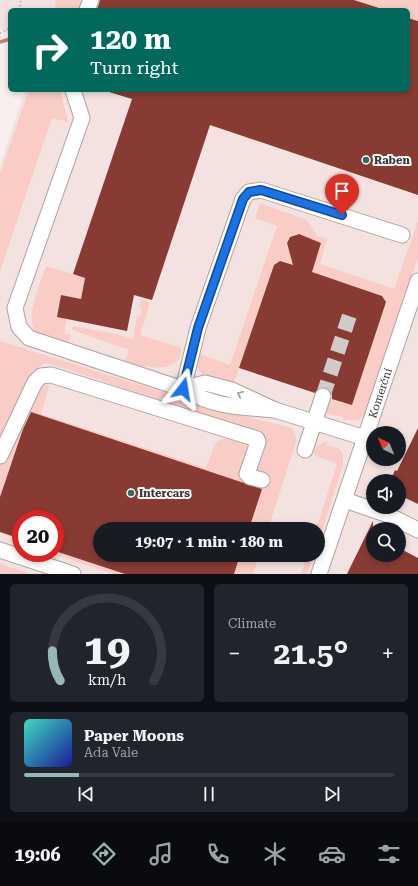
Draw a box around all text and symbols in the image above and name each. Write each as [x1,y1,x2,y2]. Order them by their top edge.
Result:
text: 120 m [90,23,171,56]
icon: right [24,24,76,76]
text: Turn right [90,57,178,78]
place label: Raben [374,154,410,167]
marker: Raben [361,155,371,165]
pin [325,174,359,215]
icon: arrive [331,180,353,202]
street label: Komerční [366,366,395,420]
position arrow [162,368,204,410]
one-way arrow [236,390,243,398]
north arrow [366,426,406,466]
map controls [366,426,406,562]
button: sound [366,474,406,514]
place label: Intercars [139,487,190,500]
marker: Intercars [126,488,136,498]
speed limit sign: 20 [12,510,64,562]
button: search [366,522,406,562]
text: 19:07 · 1 min · 180 m [135,533,283,551]
text: Climate [228,616,276,631]
text: 19 [84,625,130,674]
text: 21.5° [274,636,348,671]
text: − [228,641,240,666]
text: + [382,641,394,666]
text: km/h [88,672,126,688]
text: Paper Moons [84,727,184,745]
text: Ada Vale [84,745,138,760]
icon: previous [75,783,97,805]
icon: pause [198,783,220,805]
icon: next [321,783,343,805]
icon: directions [90,840,118,868]
icon: music [147,840,175,868]
icon: phone [204,840,232,868]
icon: climate [261,840,289,868]
icon: car [318,840,346,868]
icon: filters [375,840,403,868]
text: 19:06 [15,844,61,865]

